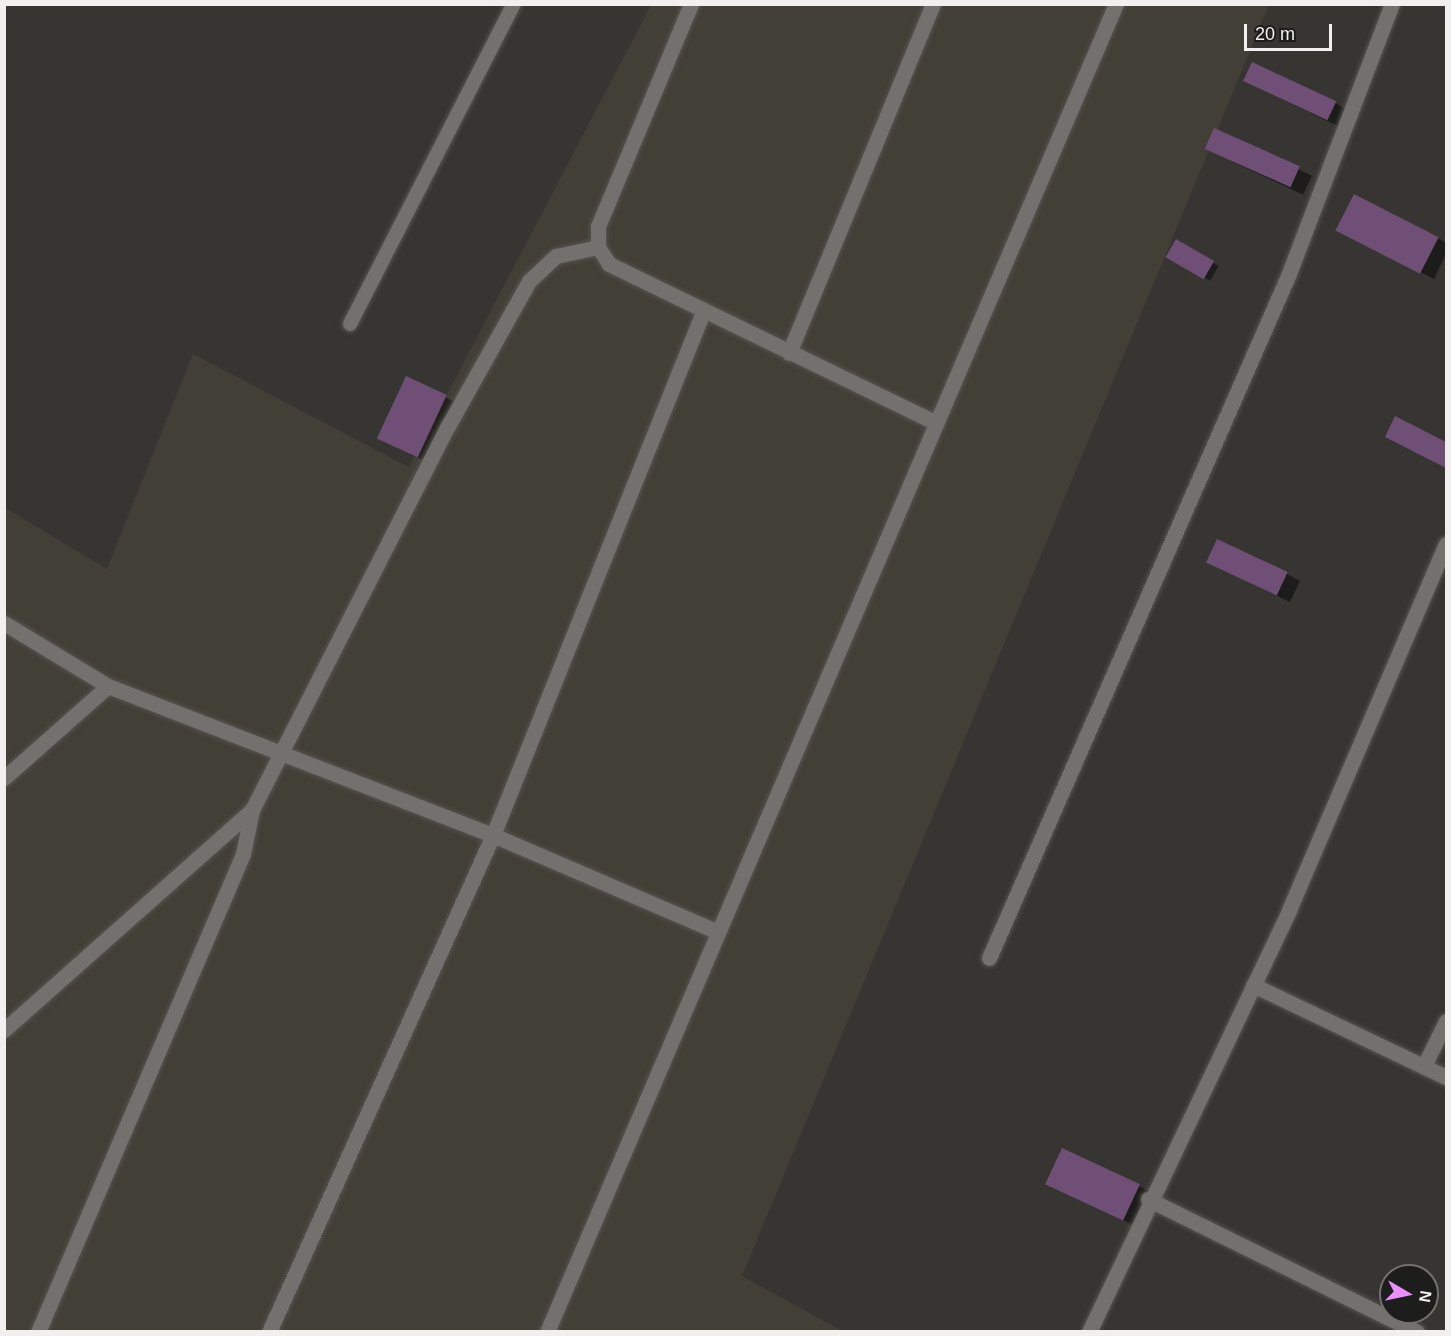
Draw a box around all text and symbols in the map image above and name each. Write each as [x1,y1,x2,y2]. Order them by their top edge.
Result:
scale bar [1247,12,1336,50]
text: 20 m [1255,24,1295,44]
north arrow [1379,1264,1439,1324]
text: N [1416,1290,1435,1304]

